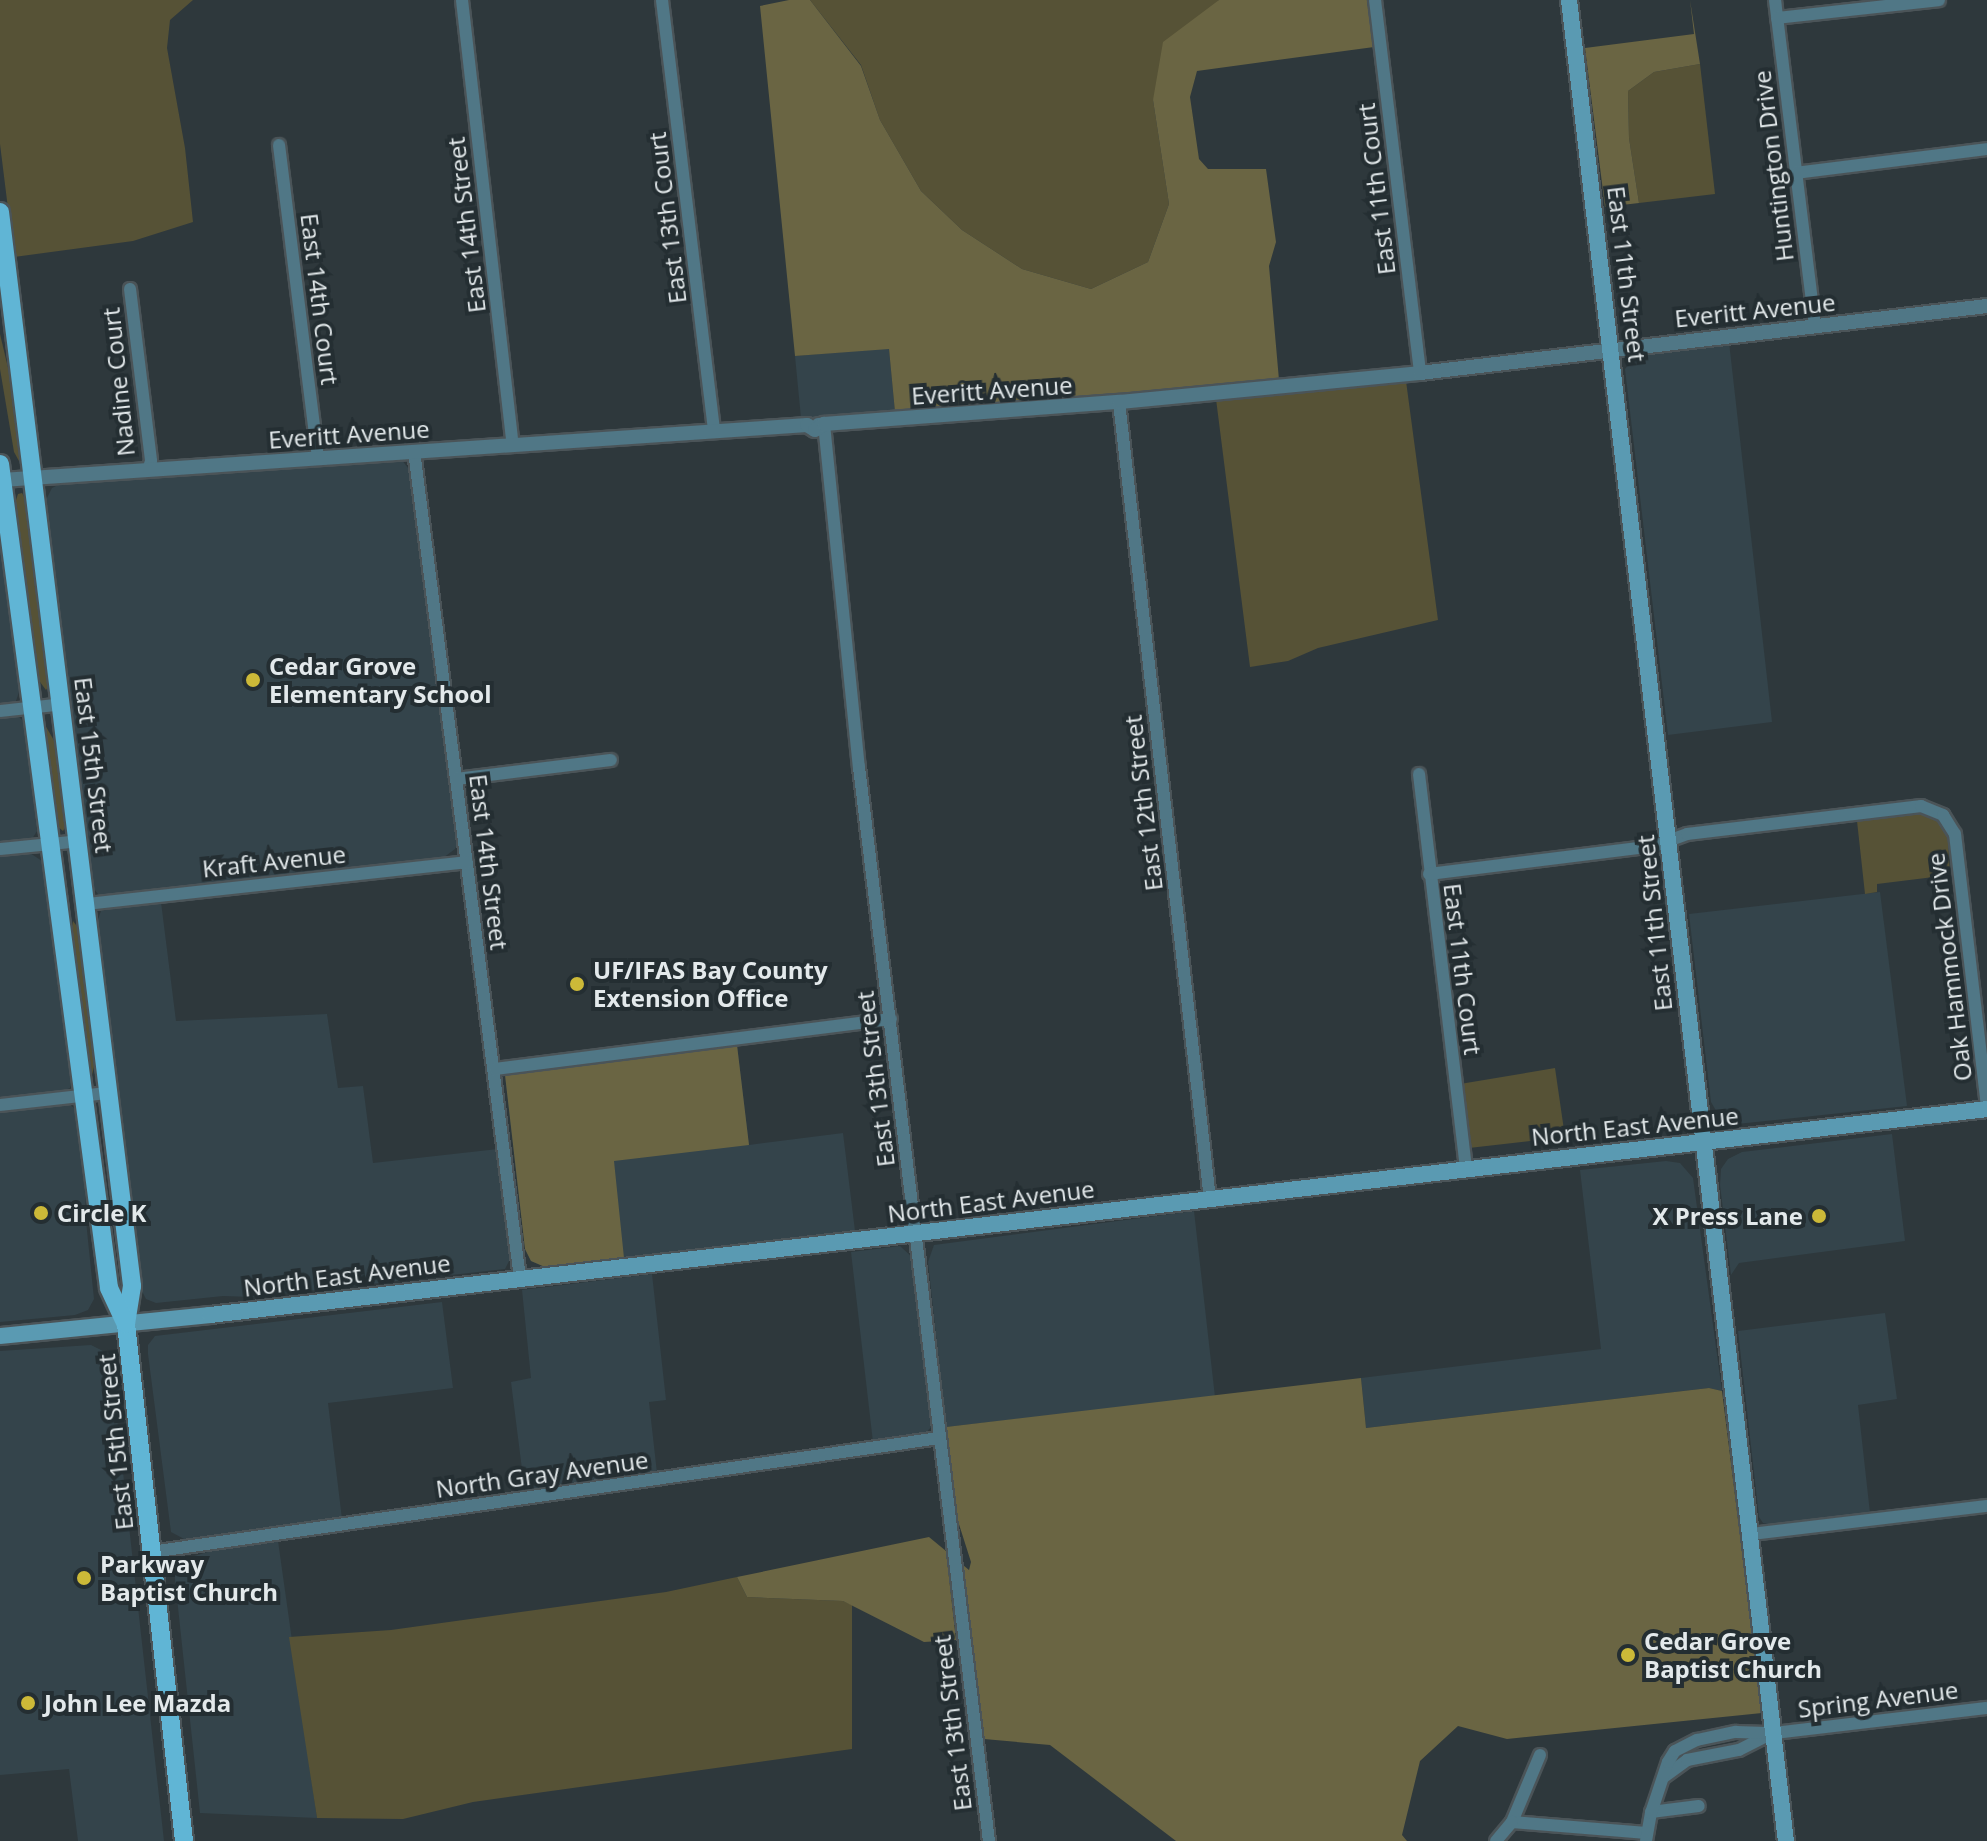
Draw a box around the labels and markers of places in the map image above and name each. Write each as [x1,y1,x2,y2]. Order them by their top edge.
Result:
place label: Cedar Grove Elementary School [269,652,492,708]
marker: Cedar Grove Elementary School [244,671,262,689]
place label: UF/IFAS Bay County Extension Office [593,956,828,1012]
marker: UF/IFAS Bay County Extension Office [568,975,586,993]
place label: Circle K [57,1199,147,1227]
place label: X Press Lane [1653,1202,1803,1230]
marker: Circle K [32,1204,50,1222]
marker: X Press Lane [1810,1207,1828,1225]
place label: Parkway Baptist Church [100,1550,278,1606]
marker: Parkway Baptist Church [75,1569,93,1587]
place label: Cedar Grove Baptist Church [1644,1627,1822,1683]
marker: Cedar Grove Baptist Church [1619,1646,1637,1664]
place label: John Lee Mazda [44,1689,231,1717]
marker: John Lee Mazda [19,1694,37,1712]

